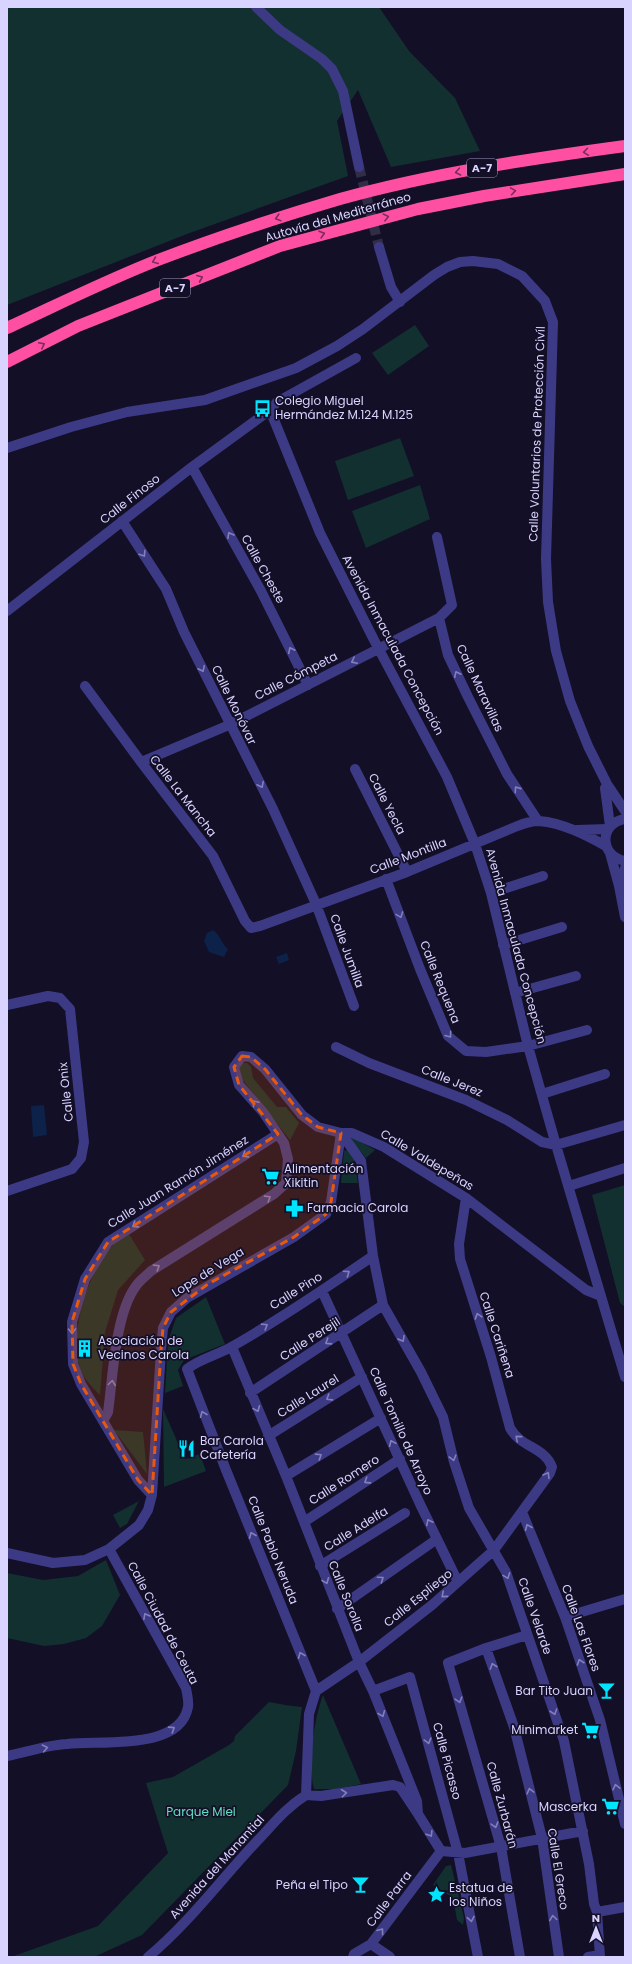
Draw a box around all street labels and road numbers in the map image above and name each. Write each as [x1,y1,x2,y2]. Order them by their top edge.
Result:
road number: A-7 [467,159,497,177]
street label: Autovía del Mediterráneo [263,187,413,246]
road number: A-7 [160,279,190,297]
street label: Calle Voluntarios de Protección Civíl [524,326,549,542]
street label: Calle Finoso [96,469,164,528]
street label: Calle Cheste [237,531,289,606]
street label: Avenida Inmaculada Concepción [339,552,448,738]
street label: Calle Maravillas [453,641,508,734]
street label: Calle Cómpeta [251,647,340,704]
street label: Calle Monóvar [208,662,261,748]
street label: Calle La Mancha [146,751,221,840]
street label: Calle Yecla [365,770,410,837]
street label: Calle Montilla [367,833,449,878]
street label: Avenida Inmaculada Concepción [482,846,551,1046]
street label: Calle Jumilla [326,912,369,990]
street label: Calle Requena [416,938,465,1026]
street label: Calle Jerez [419,1060,486,1101]
street label: Calle Onix [54,1061,77,1123]
street label: Calle Valdepeñas [377,1125,477,1194]
street label: Calle Juan Ramón Jiménez [104,1131,251,1232]
street label: Lope de Vega [168,1243,247,1301]
street label: Calle Pino [266,1268,326,1313]
street label: Calle Cariñena [476,1290,519,1380]
street label: Calle Perejil [276,1313,343,1365]
street label: Calle Tomillo de Arroyo [366,1364,437,1498]
street label: Calle Laurel [274,1370,342,1421]
street label: Calle Romero [305,1450,383,1509]
street label: Calle Pablo Neruda [244,1493,303,1606]
street label: Calle Adelfa [320,1502,391,1555]
street label: Calle Ciudad de Ceuta [124,1558,203,1687]
street label: Calle Sorolla [325,1558,368,1634]
street label: Calle Espliego [380,1565,456,1631]
street label: Calle Velarde [514,1575,557,1657]
street label: Calle Las Flores [558,1582,605,1674]
street label: Calle Picasso [429,1720,466,1802]
street label: Calle Zurbarán [483,1760,522,1850]
street label: Avenida del Manantial [165,1811,268,1922]
street label: Calle El Greco [544,1827,573,1911]
street label: Calle Parra [362,1867,415,1930]

